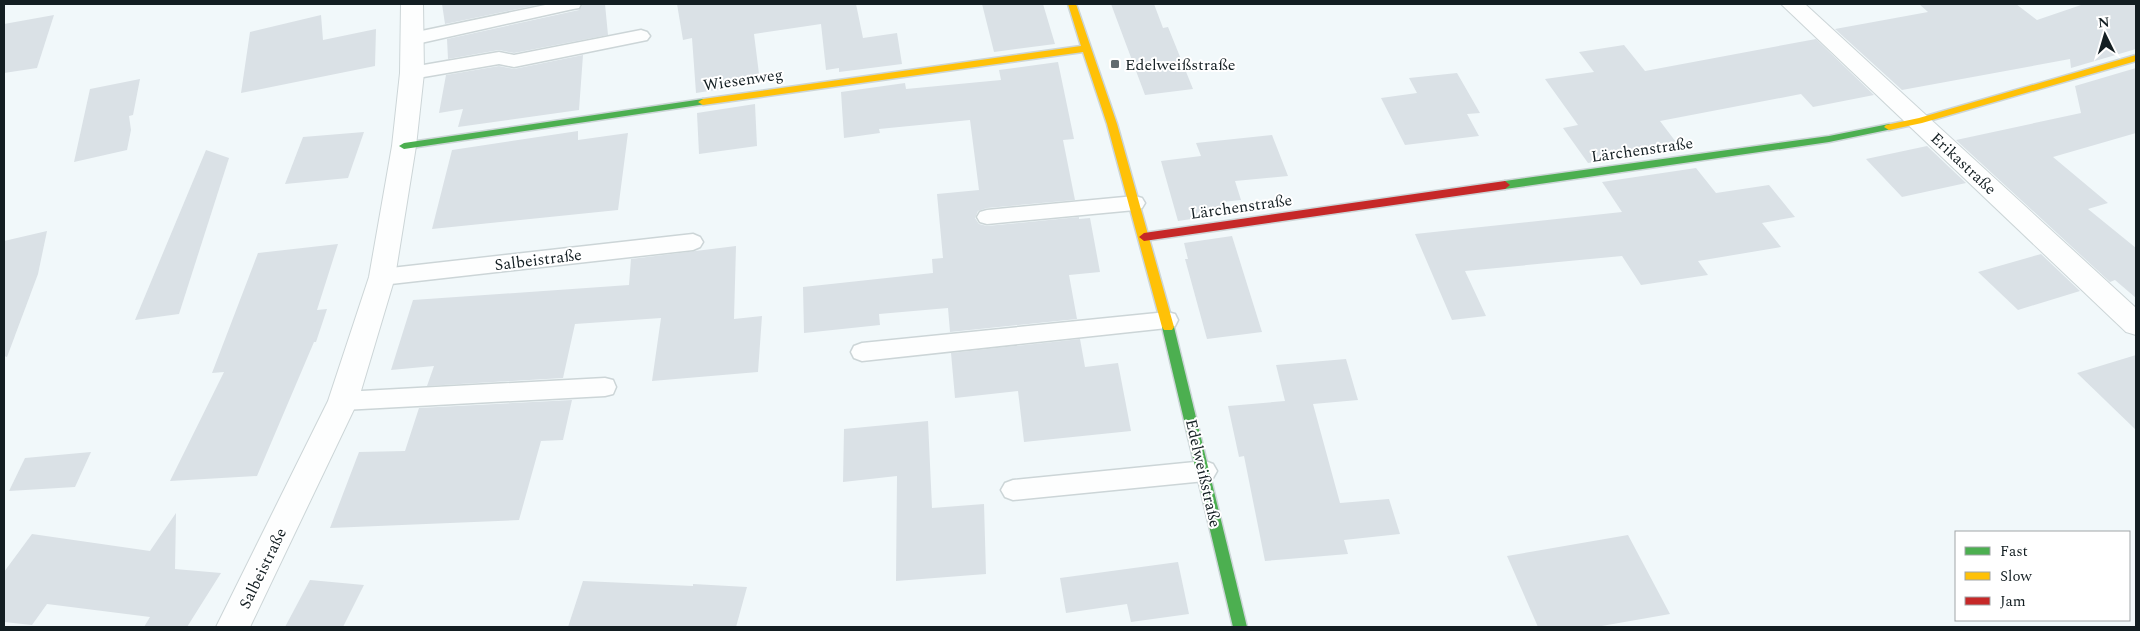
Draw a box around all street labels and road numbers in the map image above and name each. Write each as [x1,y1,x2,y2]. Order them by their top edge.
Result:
street label: Wiesenweg [702,62,785,97]
street label: Erikastraße [1925,127,2002,201]
street label: Lärchenstraße [1590,131,1695,169]
street label: Lärchenstraße [1189,188,1294,226]
street label: Salbeistraße [493,243,583,277]
street label: Edelweißstraße [1179,417,1227,530]
street label: Salbeistraße [233,524,293,613]

